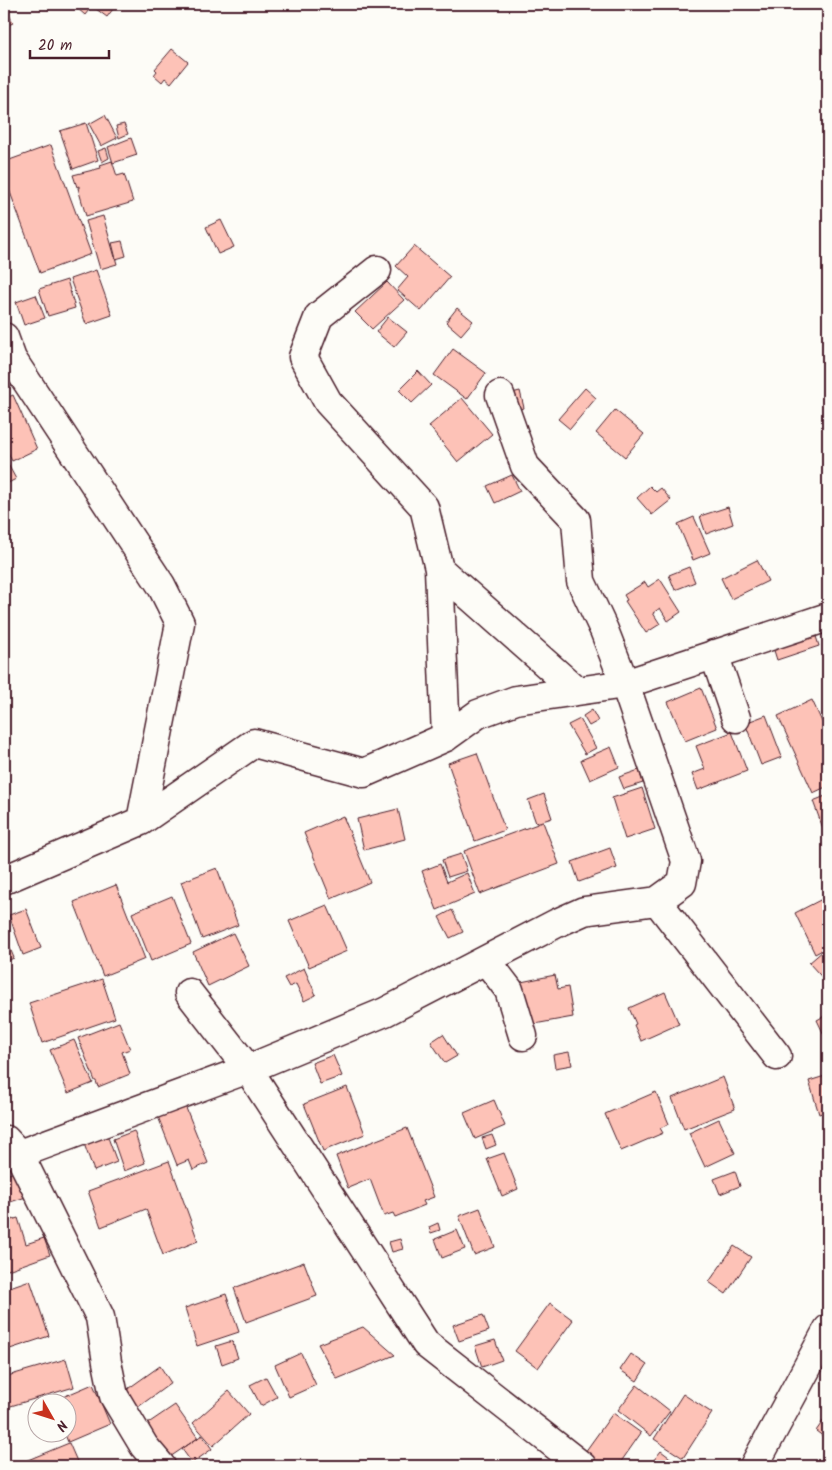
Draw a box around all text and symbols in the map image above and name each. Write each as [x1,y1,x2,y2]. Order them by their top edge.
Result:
scale bar [30,28,109,60]
text: 20 m [38,34,72,58]
north arrow [28,1392,78,1442]
text: N [50,1415,73,1436]

